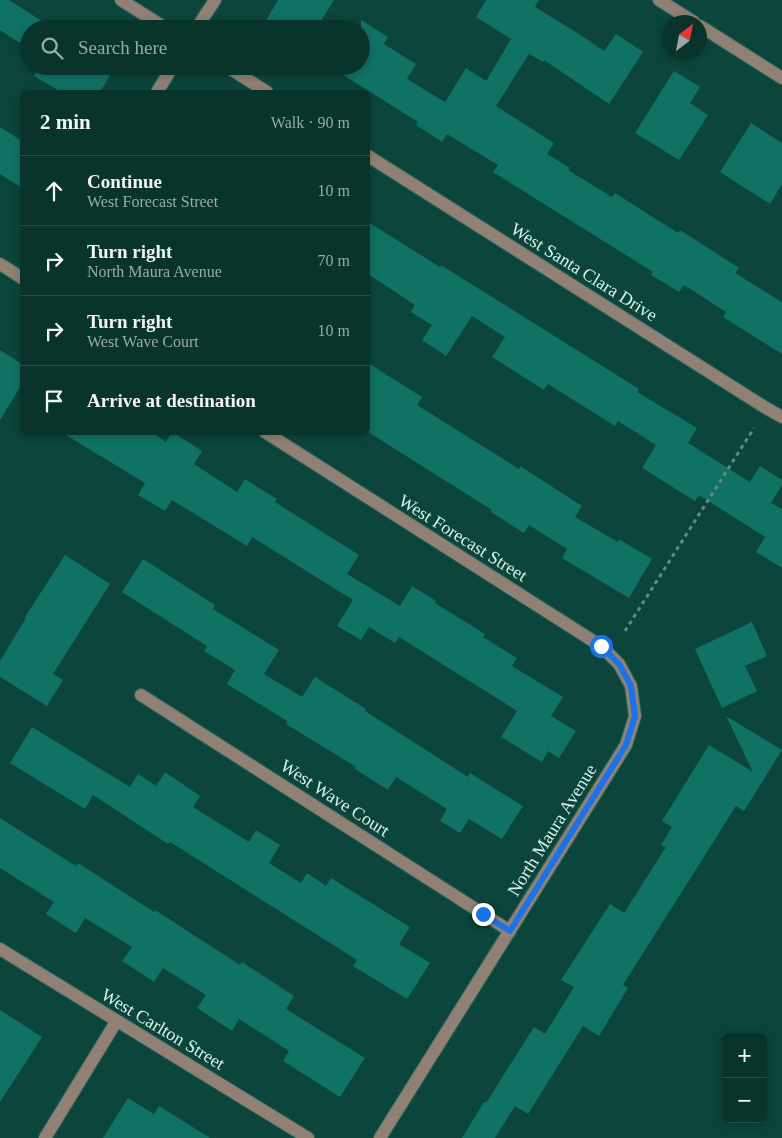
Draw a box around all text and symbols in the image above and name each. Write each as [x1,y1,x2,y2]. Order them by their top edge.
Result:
north arrow [662,15,707,60]
search box [20,20,370,75]
icon: search [38,34,66,62]
text: Search here [78,37,167,58]
text: 2 min [40,110,91,134]
text: Walk · 90 m [271,114,350,131]
text: Continue [87,171,162,192]
icon: ahead [40,177,68,205]
text: 10 m [318,182,350,199]
text: West Forecast Street [87,193,218,210]
street label: West Santa Clara Drive [507,219,661,325]
text: Turn right [87,241,172,262]
icon: right [40,247,68,275]
text: 70 m [318,252,350,269]
text: North Maura Avenue [87,263,222,280]
text: Turn right [87,311,172,332]
icon: right [40,317,68,345]
text: 10 m [318,322,350,339]
text: West Wave Court [87,333,199,350]
icon: arrive [40,387,68,415]
text: Arrive at destination [87,390,256,411]
street label: West Forecast Street [395,490,531,586]
route start [590,635,613,658]
street label: West Wave Court [277,755,393,841]
street label: North Maura Avenue [503,760,601,900]
route end [472,903,495,926]
street label: West Carlton Street [98,984,228,1074]
map controls [722,1033,767,1123]
button: + [722,1033,767,1078]
button: − [722,1078,767,1123]

